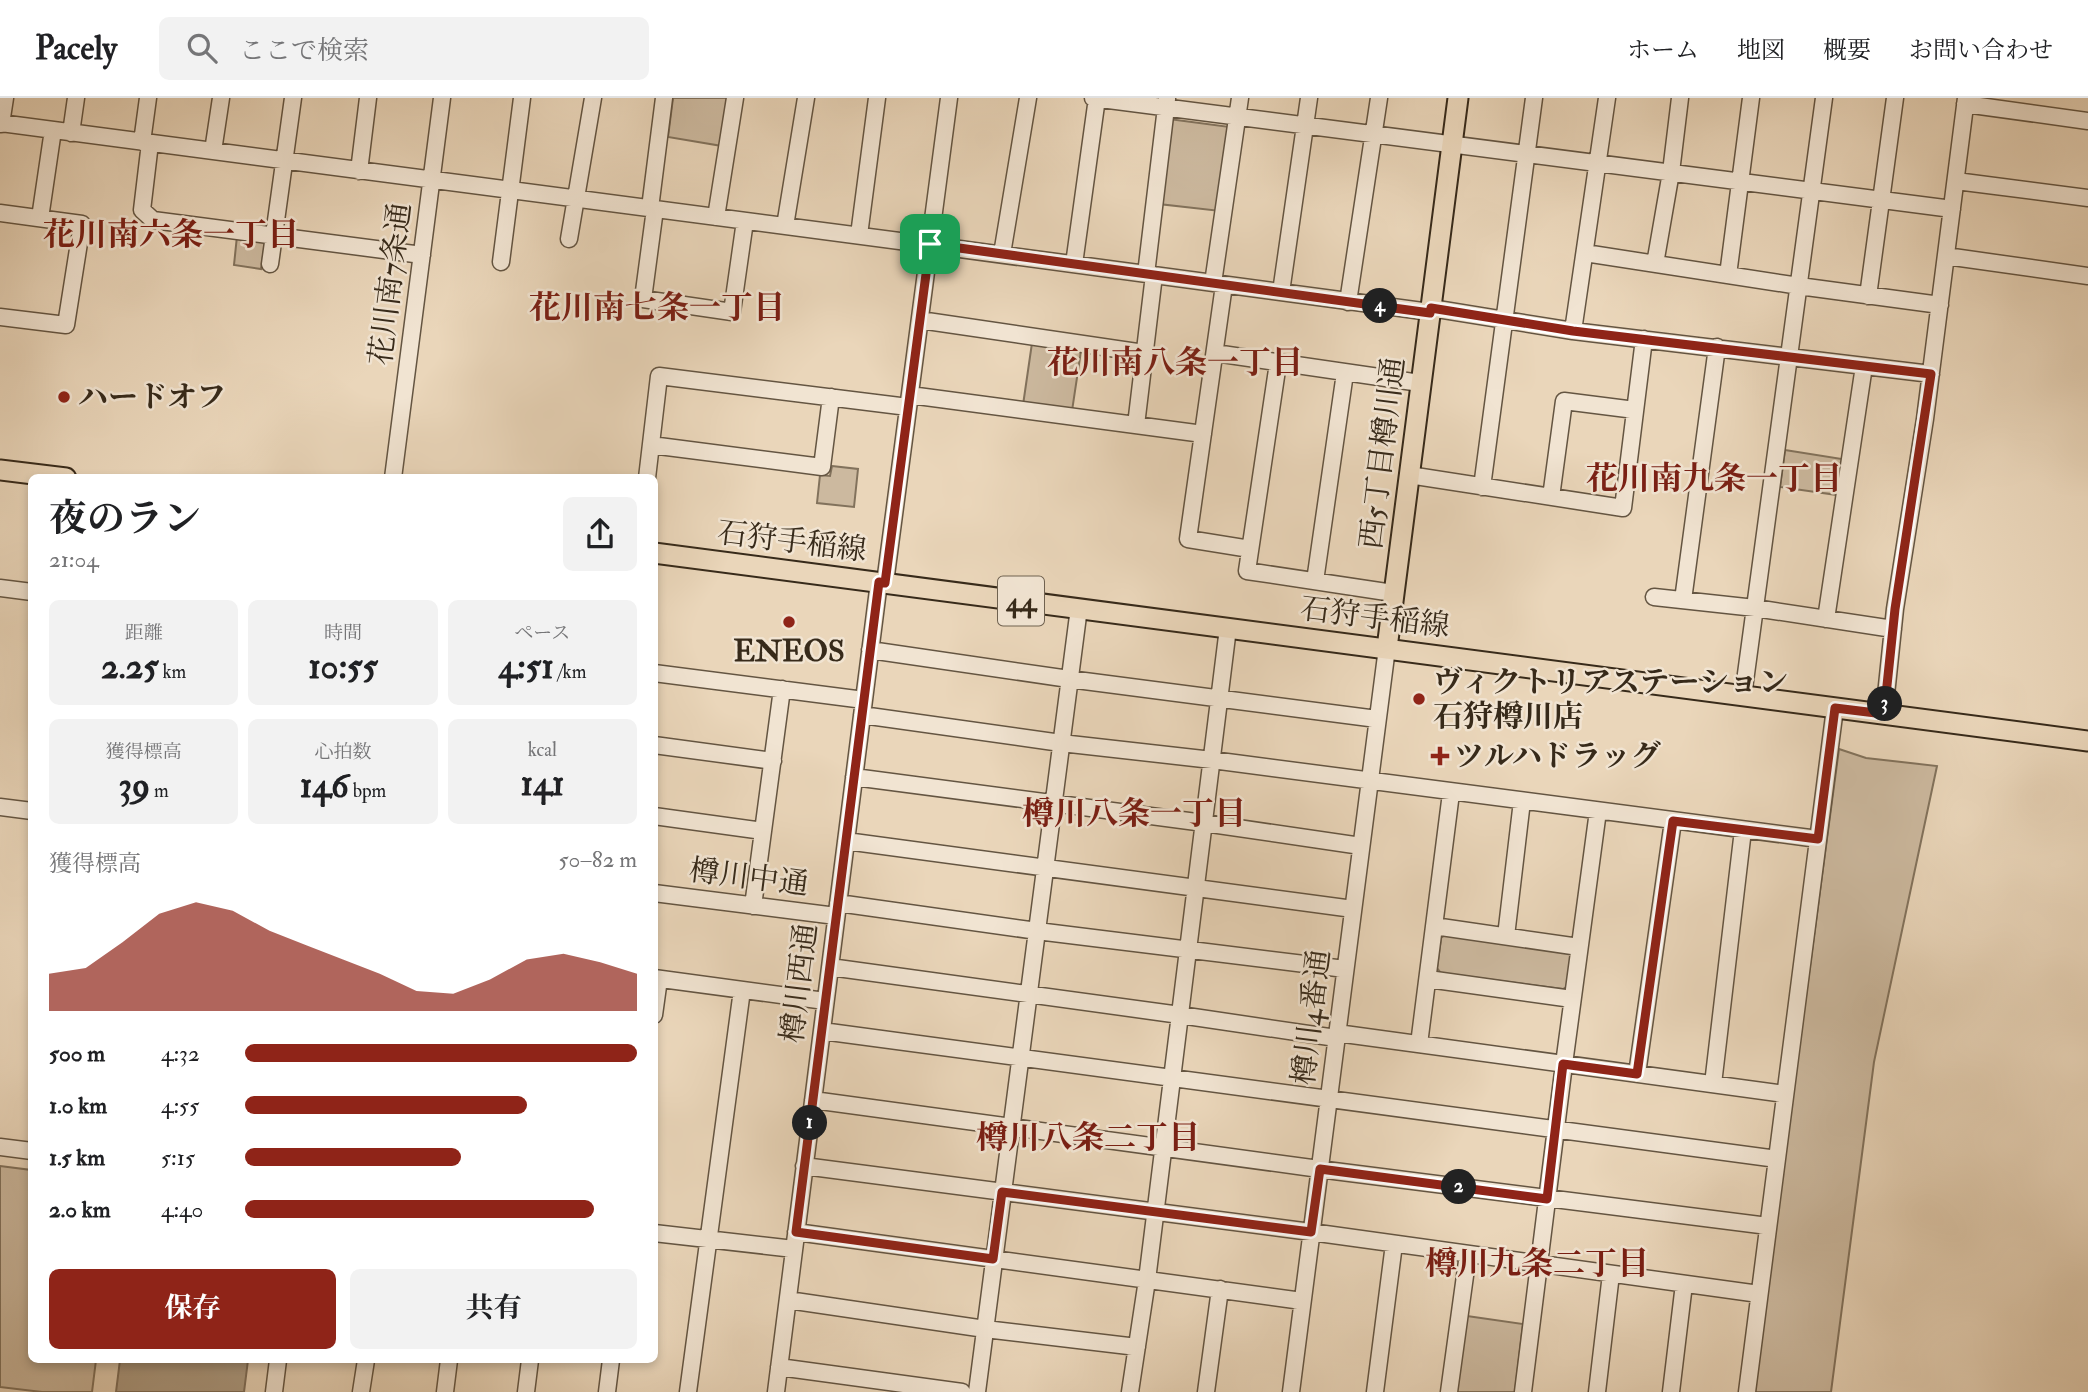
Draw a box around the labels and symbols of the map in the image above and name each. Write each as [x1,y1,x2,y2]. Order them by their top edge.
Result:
street label: 花川南7条通 [362,201,419,368]
pin [900,214,960,274]
district label: 花川南六条一丁目 [43,215,299,255]
district label: 花川南七条一丁目 [529,288,785,328]
pin: 4 [1362,288,1398,324]
district label: 花川南八条一丁目 [1047,343,1303,383]
street label: 西5丁目樽川通 [1352,355,1413,551]
place label: ハードオフ [78,379,226,416]
marker: ハードオフ [56,389,72,405]
district label: 花川南九条一丁目 [1586,459,1842,499]
street label: 石狩手稲線 [715,514,869,569]
road number: 44 [998,576,1044,626]
street label: 石狩手稲線 [1298,590,1452,645]
marker: ENEOS [781,614,797,630]
place label: ENEOS [733,633,845,670]
place label: ヴィクトリアステーション 石狩樽川店 [1433,664,1788,735]
pin: 3 [1868,686,1902,722]
marker: ヴィクトリアステーション 石狩樽川店 [1411,691,1427,707]
place label: ツルハドラッグ [1454,738,1661,775]
marker: ツルハドラッグ [1432,748,1448,764]
district label: 樽川八条一丁目 [1022,794,1246,834]
street label: 樽川中通 [687,852,811,903]
street label: 樽川西通 [774,921,825,1045]
street label: 樽川4番通 [1285,947,1338,1087]
pin: 1 [792,1105,828,1140]
district label: 樽川八条二丁目 [976,1118,1200,1158]
pin: 2 [1442,1170,1476,1204]
district label: 樽川九条二丁目 [1425,1244,1649,1284]

